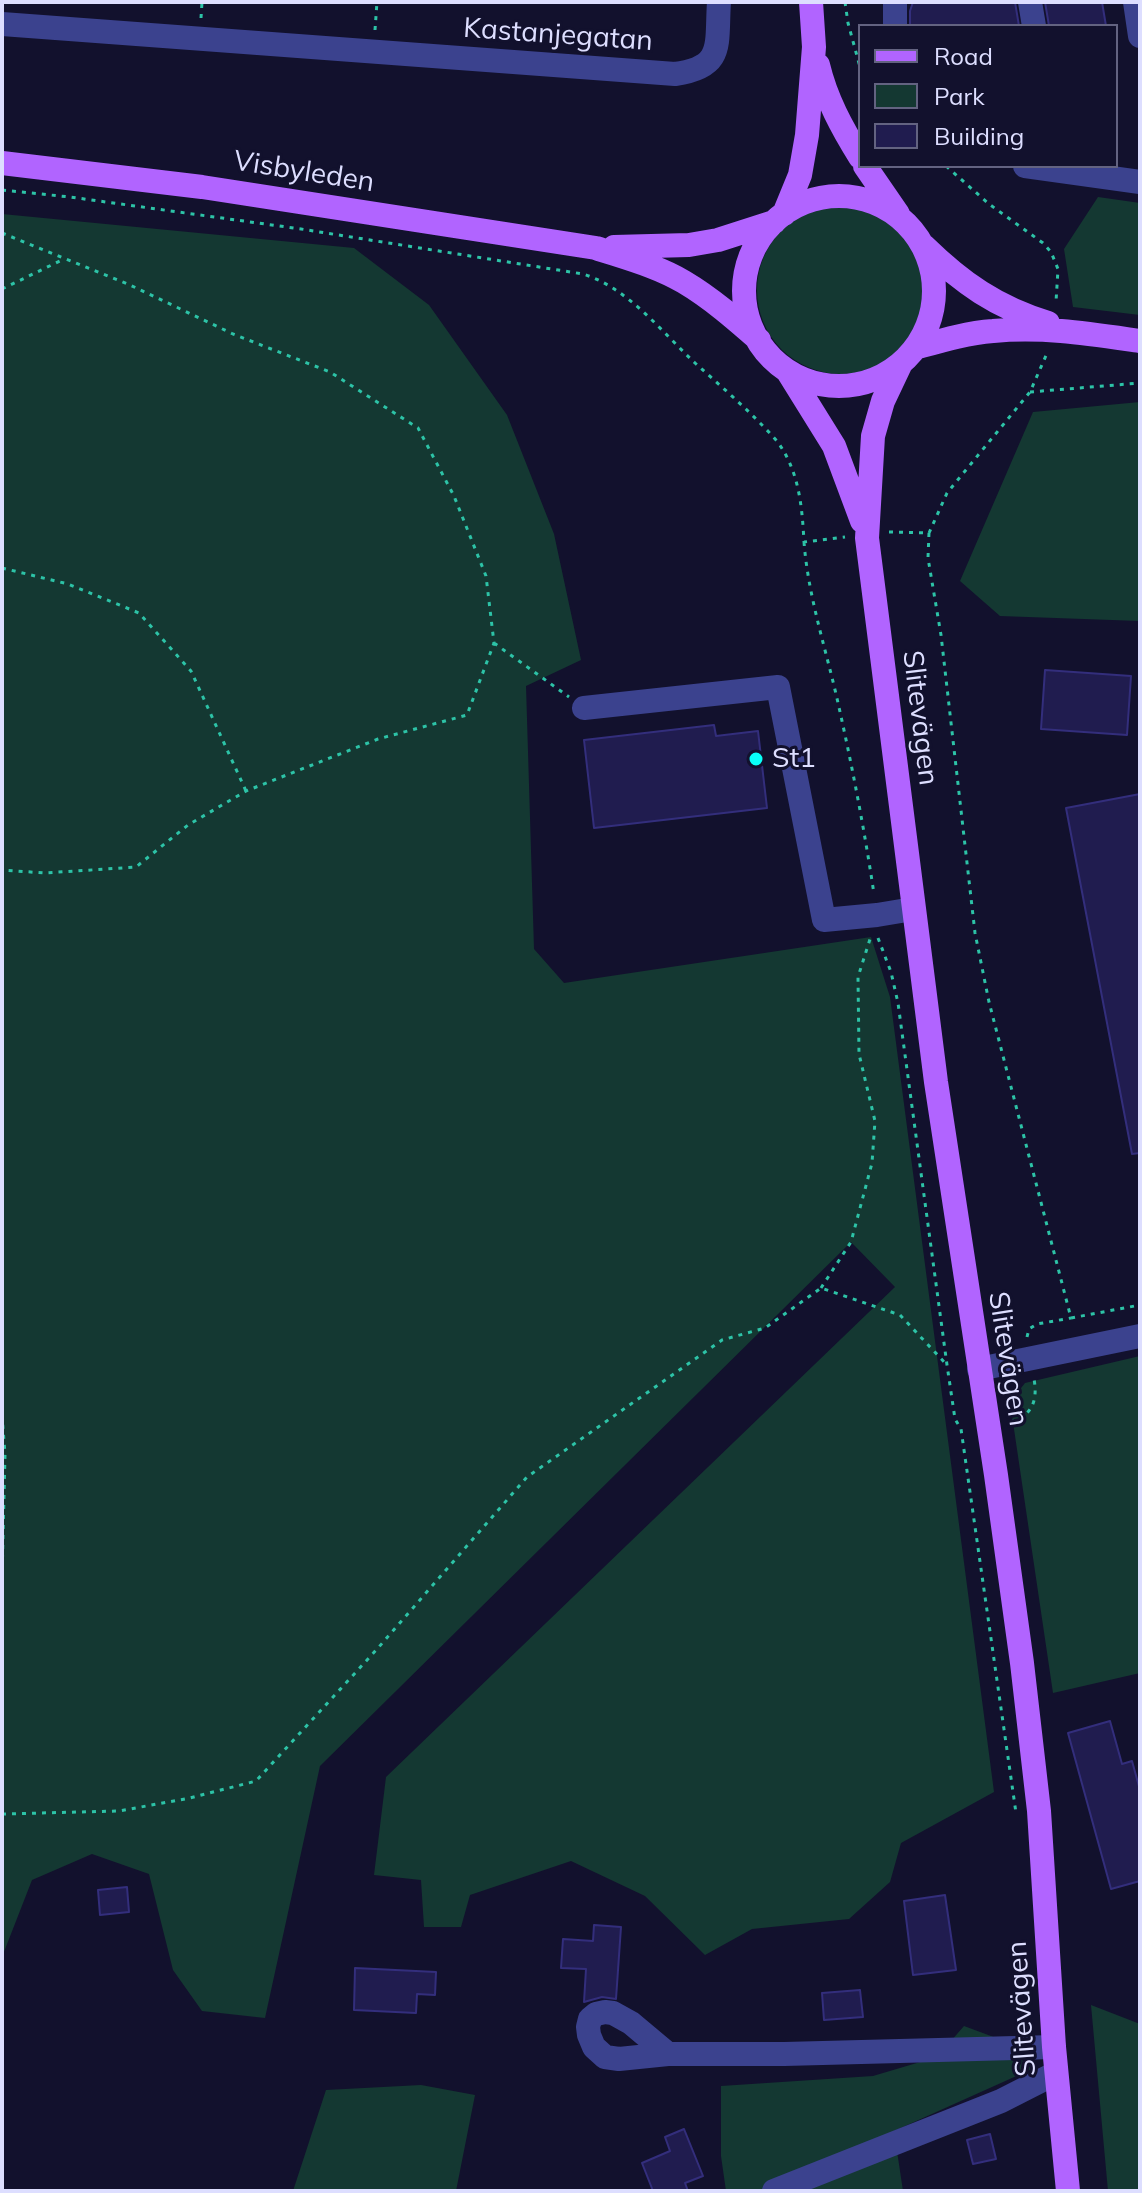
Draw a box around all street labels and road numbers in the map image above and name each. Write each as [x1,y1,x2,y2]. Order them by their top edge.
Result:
street label: Kastanjegatan [462,12,654,58]
street label: Visbyleden [231,144,377,200]
street label: Slitevägen [895,649,945,787]
street label: Slitevägen [981,1289,1035,1429]
street label: Slitevägen [1001,1940,1043,2078]

